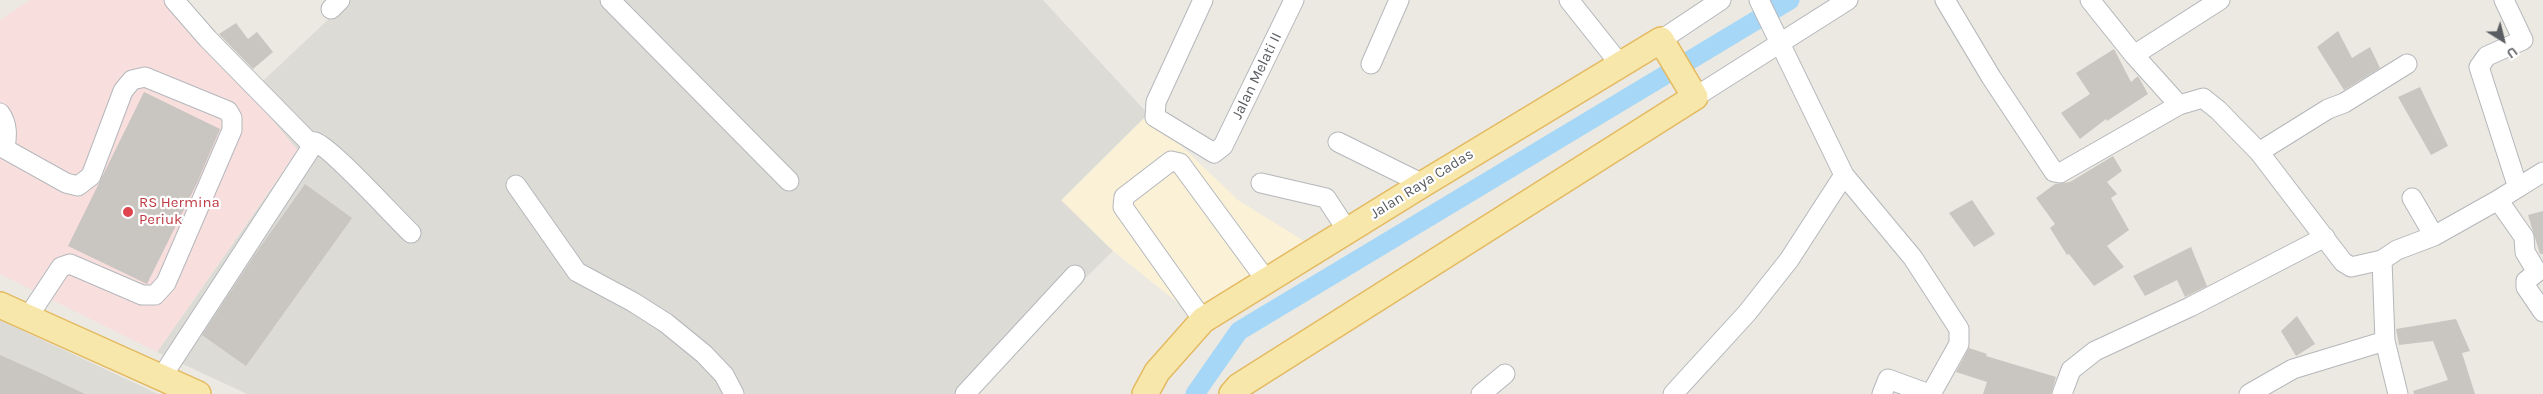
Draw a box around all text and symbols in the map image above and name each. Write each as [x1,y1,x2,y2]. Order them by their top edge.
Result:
north arrow [2478,15,2528,65]
street label: Jalan Melati II [1228,30,1286,122]
text: U [2503,43,2521,62]
street label: Jalan Raya Cadas [1367,145,1477,223]
place label: RS Hermina Periuk [139,194,220,229]
marker: RS Hermina Periuk [121,205,135,219]

